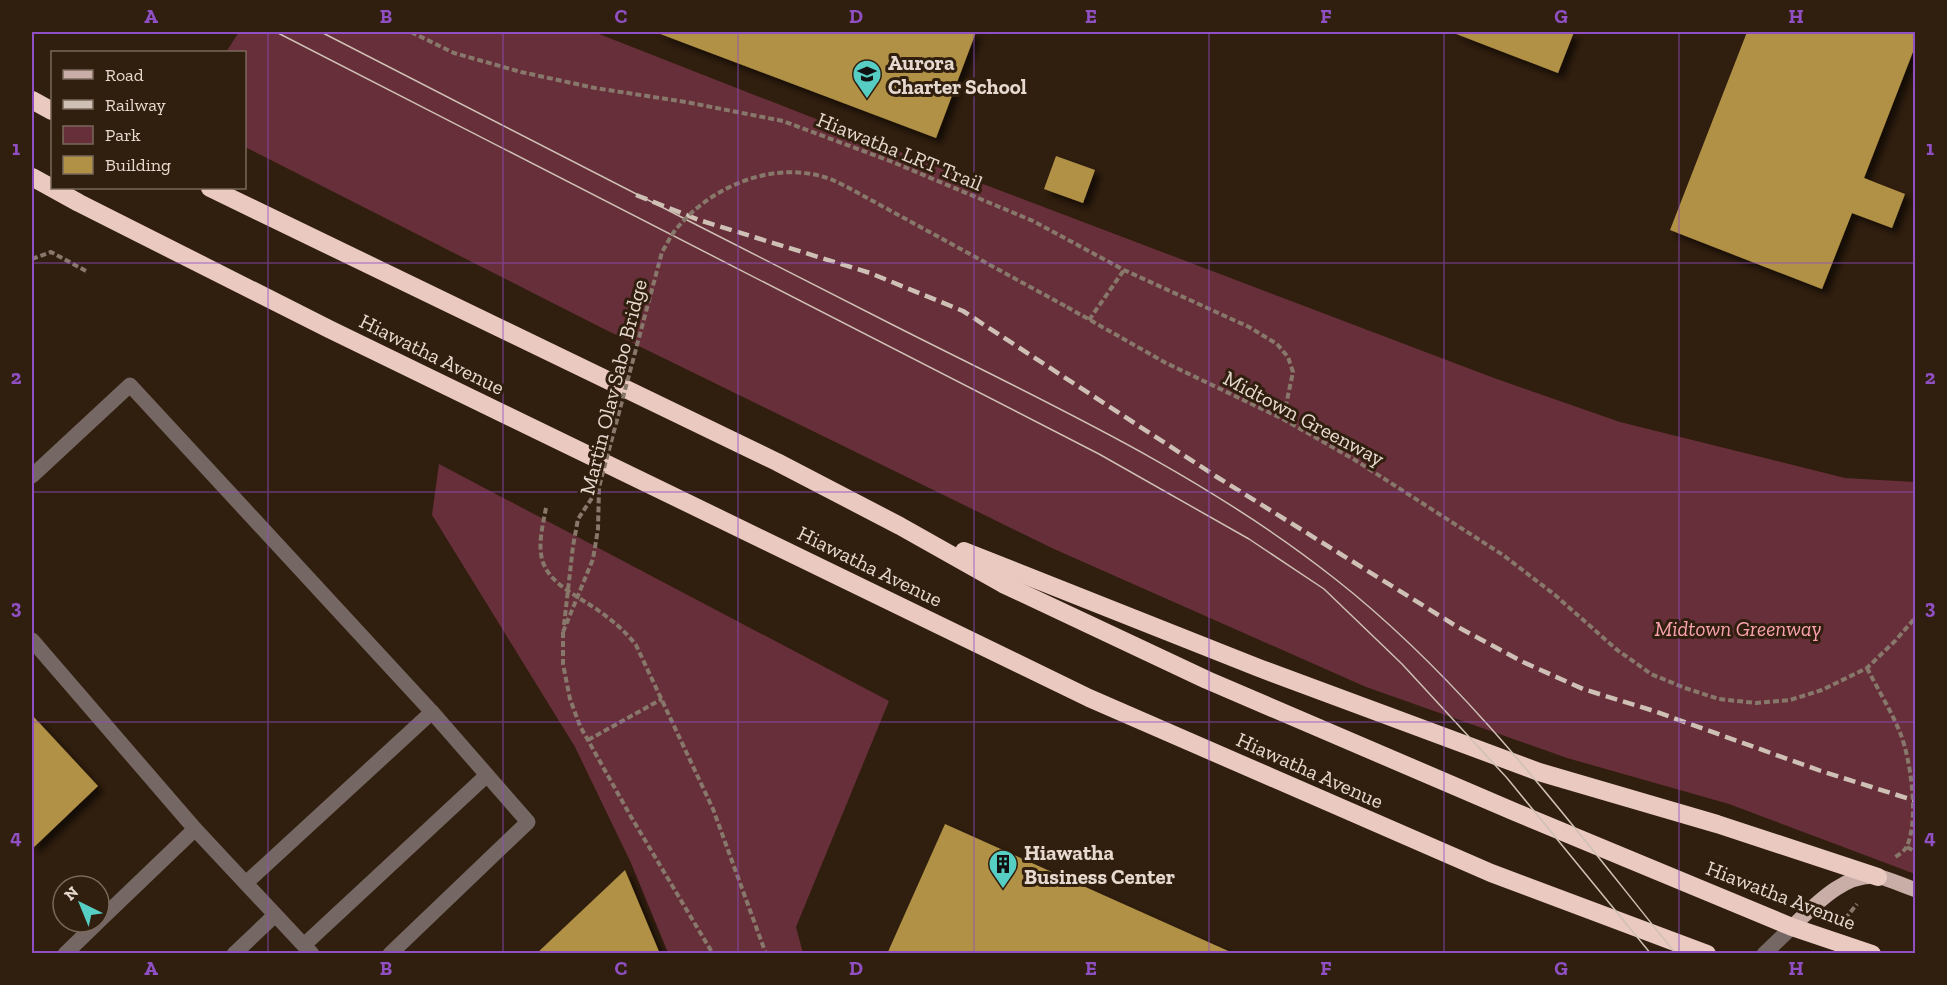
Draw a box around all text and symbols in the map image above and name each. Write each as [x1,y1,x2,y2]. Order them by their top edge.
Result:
text: A [144,4,158,28]
text: B [380,4,392,28]
text: C [615,4,628,28]
text: D [849,4,863,28]
text: E [1085,4,1097,28]
text: F [1320,4,1332,28]
text: G [1554,4,1568,28]
text: H [1788,4,1804,28]
place label: Aurora Charter School [888,50,1027,99]
legend [51,51,246,189]
school or university icon: Aurora Charter School [851,58,883,100]
text: Road [105,64,144,86]
text: Railway [105,94,167,116]
street label: Hiawatha LRT Trail [813,106,987,196]
text: Park [105,124,141,146]
text: 1 [12,136,20,160]
text: 1 [1926,136,1934,160]
text: Building [105,154,171,176]
street label: Martin Olav Sabo Bridge [574,276,652,497]
street label: Hiawatha Avenue [355,308,509,400]
text: 2 [11,365,22,389]
street label: Midtown Greenway [1219,365,1389,471]
text: 2 [1925,365,1936,389]
street label: Hiawatha Avenue [793,520,947,612]
text: 3 [11,595,22,619]
text: 3 [1925,595,1936,619]
park label: Midtown Greenway [1655,616,1822,641]
street label: Hiawatha Avenue [1233,726,1387,814]
text: 4 [10,825,22,849]
text: 4 [1924,825,1936,849]
place label: Hiawatha Business Center [1024,840,1175,889]
building icon: Hiawatha Business Center [987,848,1019,890]
street label: Hiawatha Avenue [1703,855,1859,935]
north arrow [51,874,111,934]
text: N [60,882,82,904]
text: A [144,956,158,980]
text: B [380,956,392,980]
text: C [615,956,628,980]
text: D [849,956,863,980]
text: E [1085,956,1097,980]
text: F [1320,956,1332,980]
text: G [1554,956,1568,980]
text: H [1788,956,1804,980]

